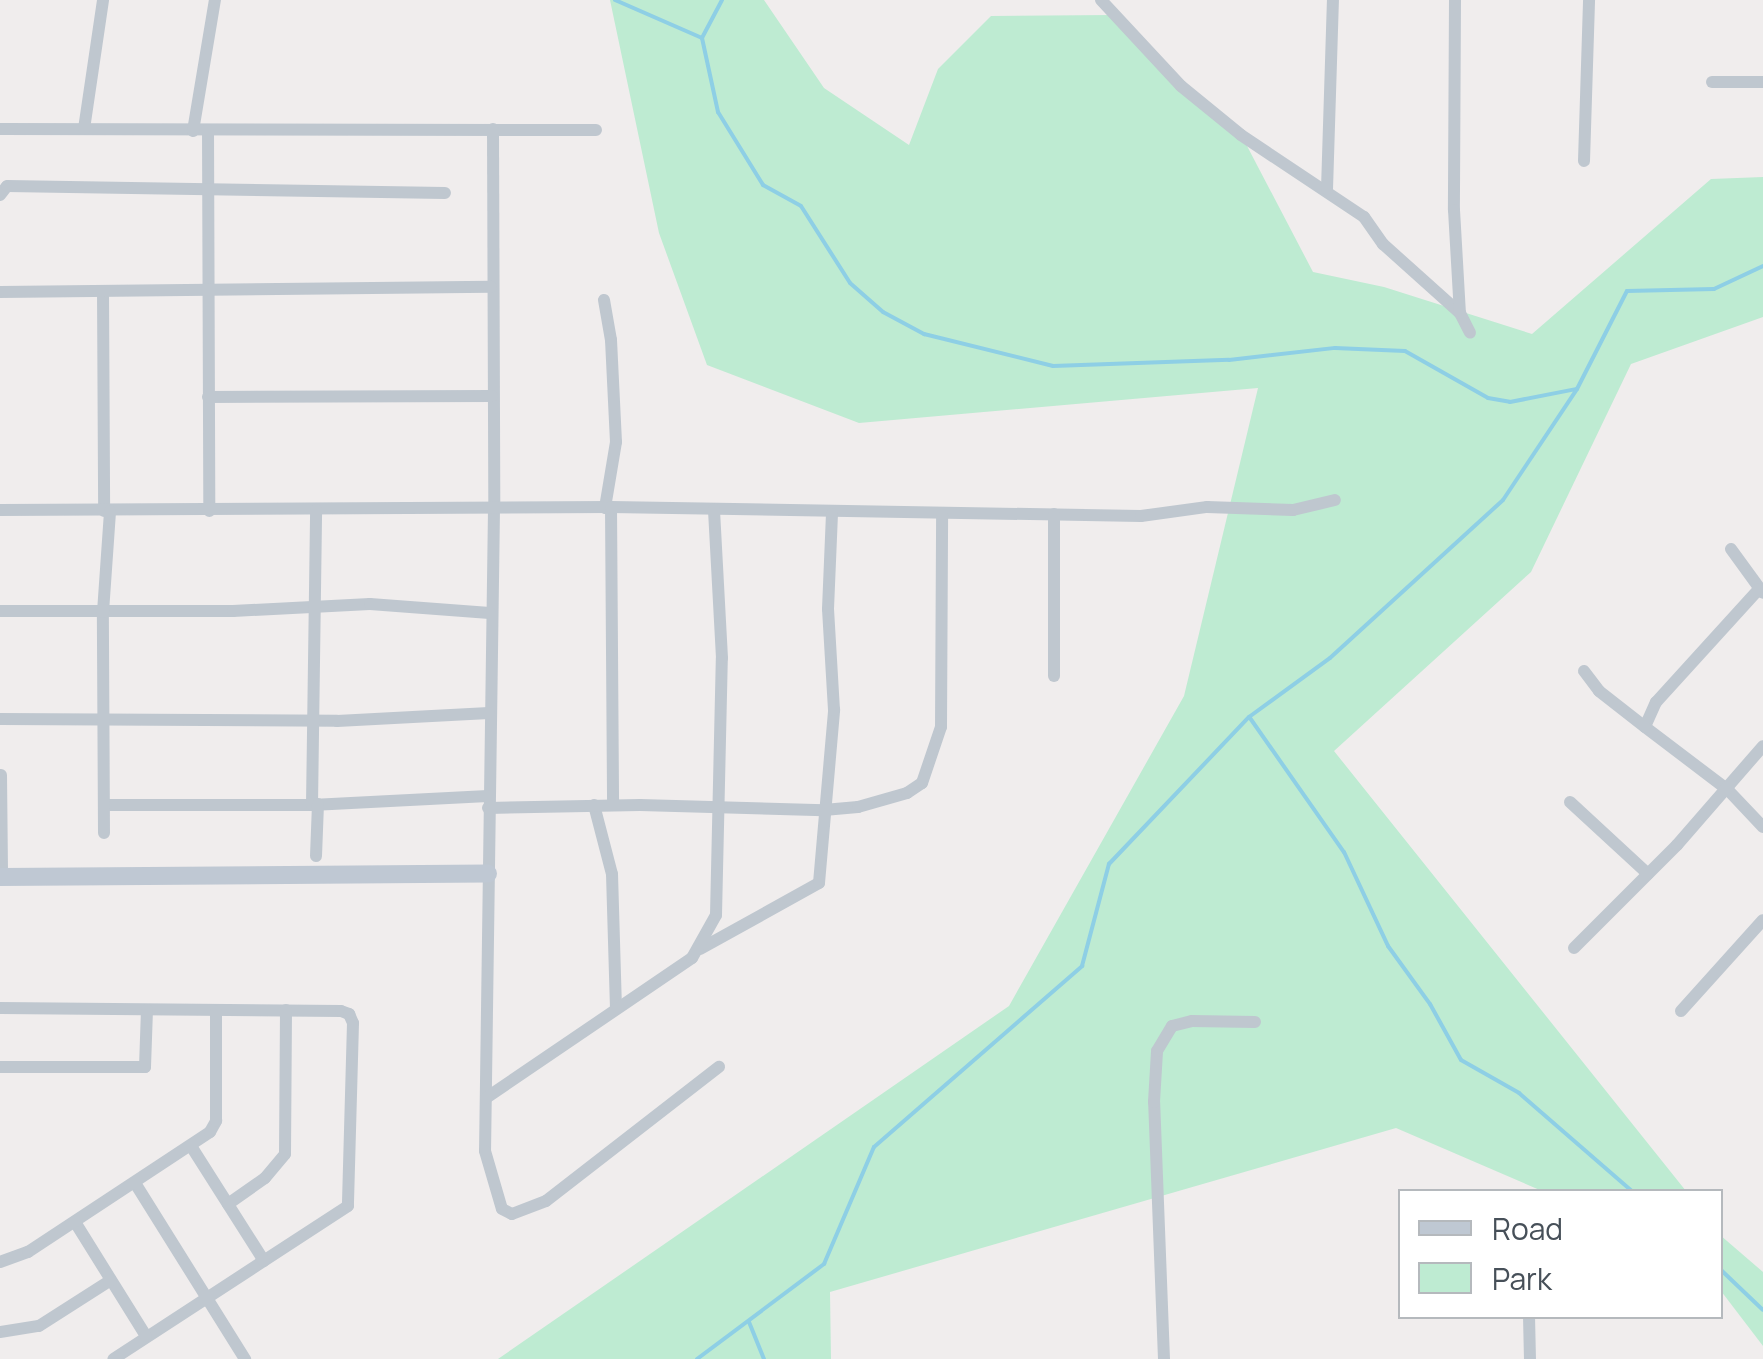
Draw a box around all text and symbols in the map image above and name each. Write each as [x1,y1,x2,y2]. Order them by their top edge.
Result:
legend [1398,1189,1723,1319]
text: Road [1492,1208,1563,1249]
text: Park [1492,1258,1552,1299]

